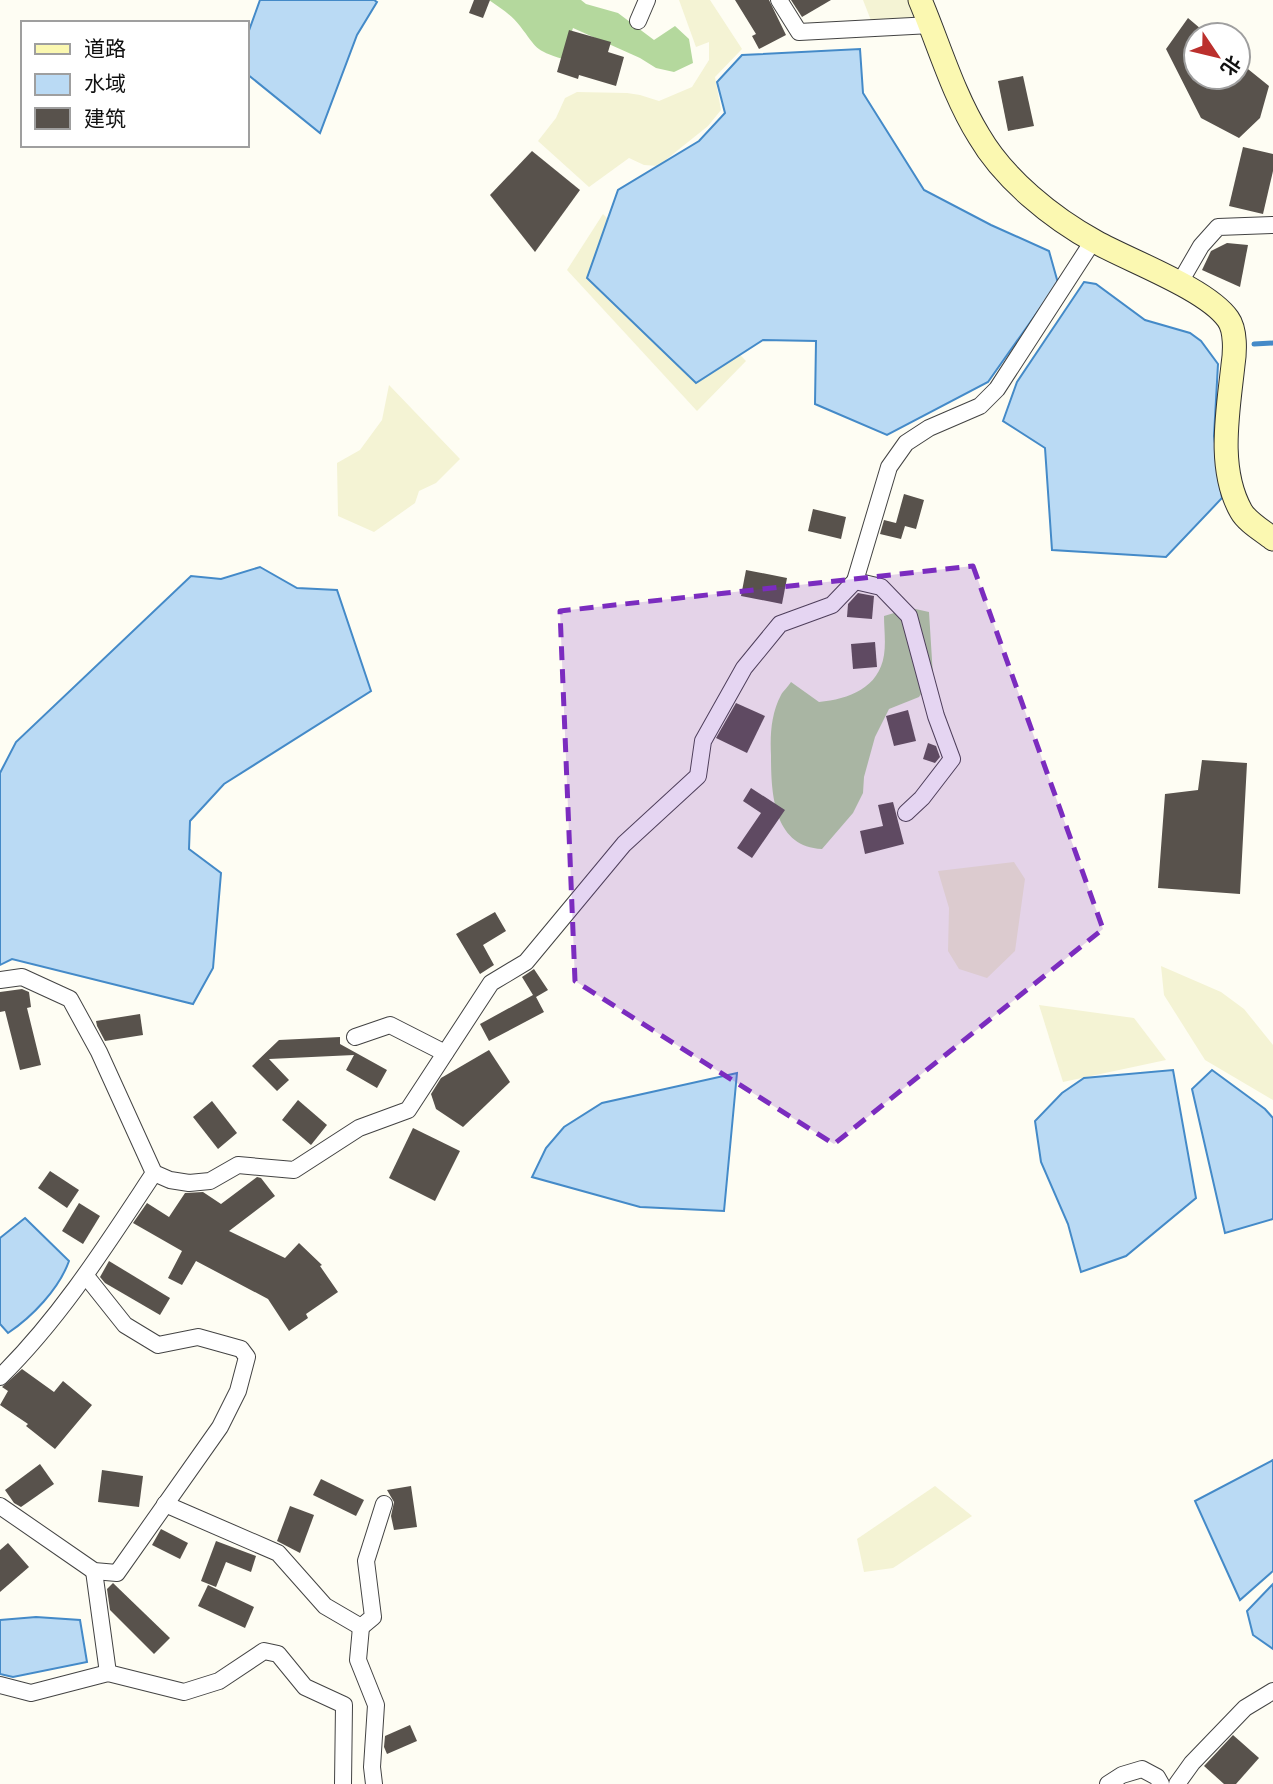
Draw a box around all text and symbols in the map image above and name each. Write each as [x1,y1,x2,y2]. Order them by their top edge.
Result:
legend [21,21,248,147]
north arrow [1182,21,1252,91]
text: 道路 [84,31,126,62]
text: 北 [1215,51,1249,82]
text: 水域 [84,66,126,97]
text: 建筑 [84,101,126,132]

